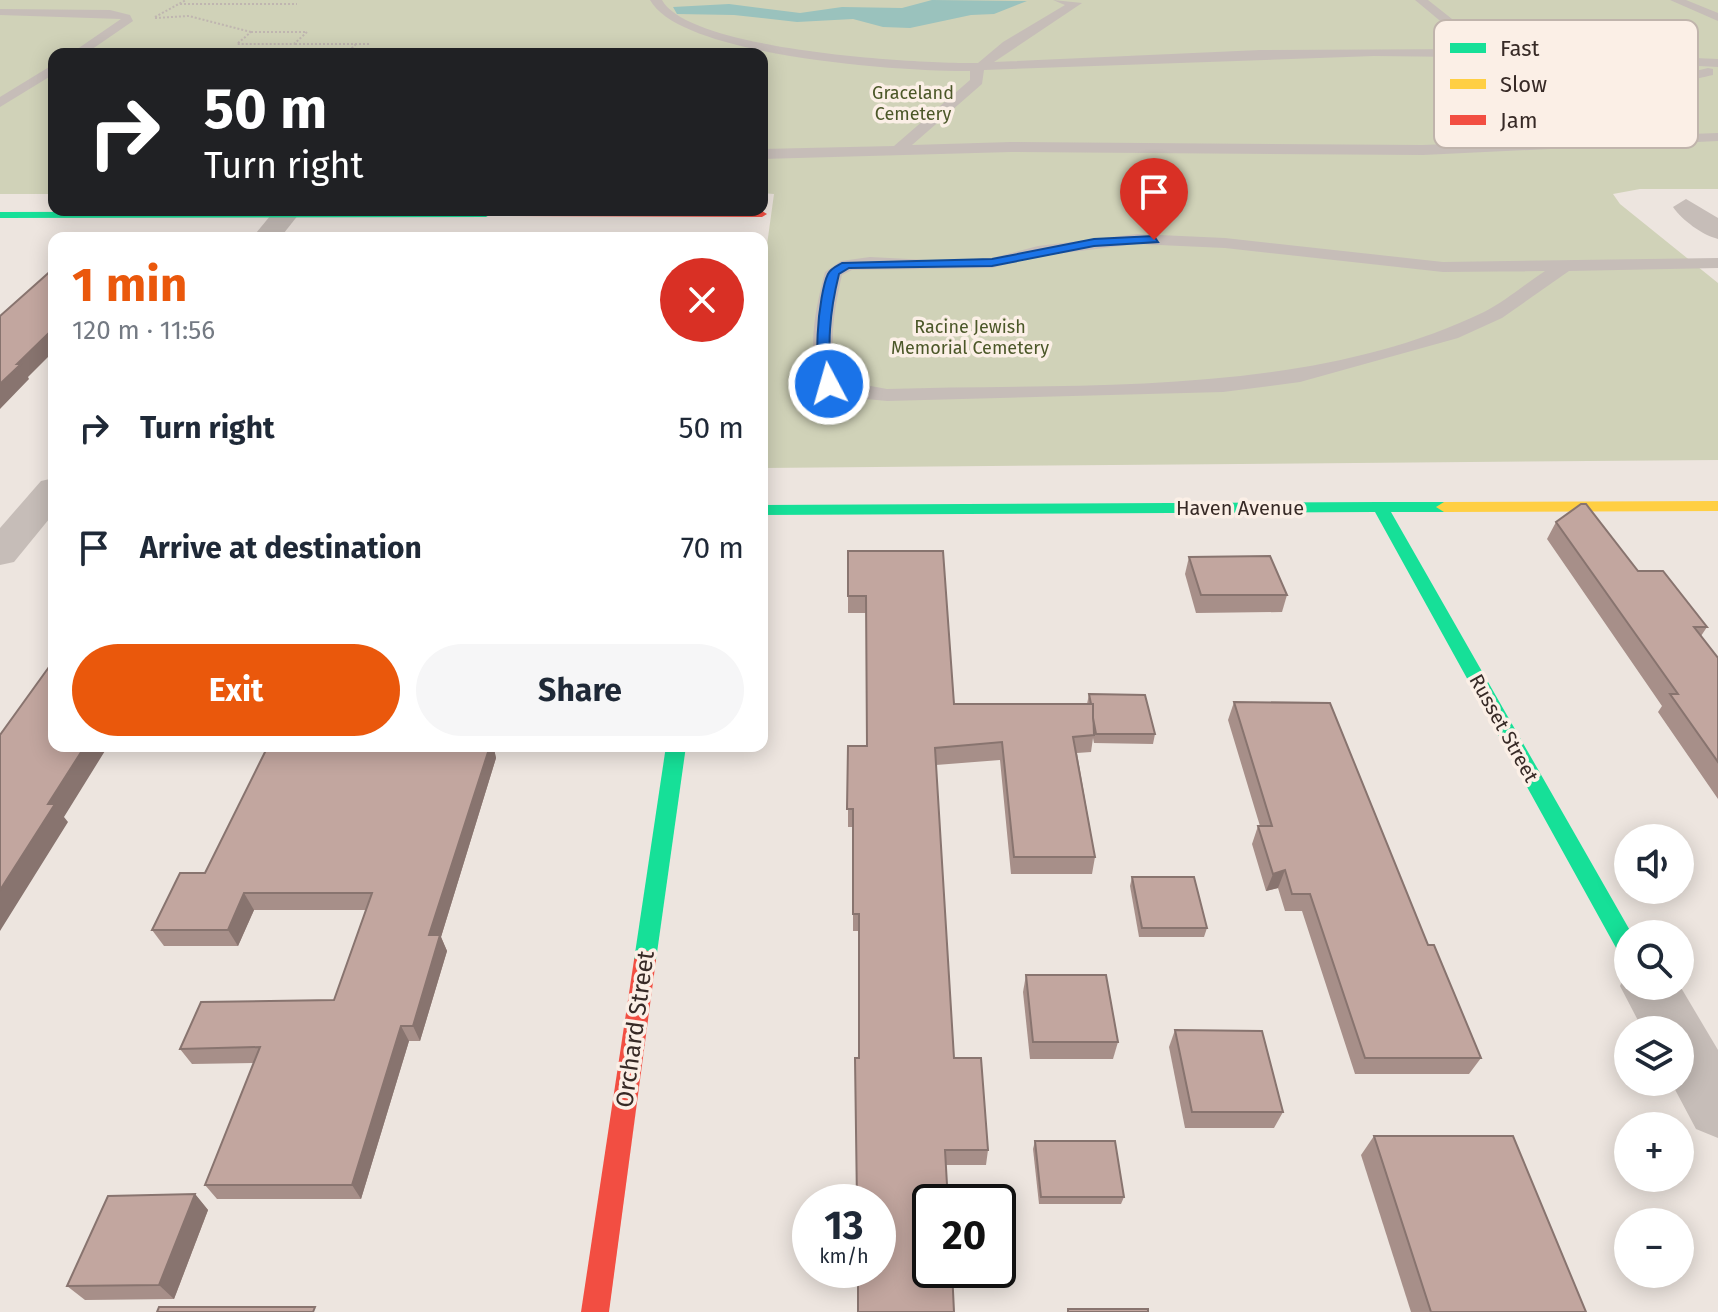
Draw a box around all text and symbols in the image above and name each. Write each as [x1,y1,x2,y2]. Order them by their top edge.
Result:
legend [1434,20,1698,148]
text: Fast [1500,35,1540,62]
text: Slow [1500,71,1547,98]
text: 50 m [204,76,327,143]
icon: right [72,80,176,184]
park label: Graceland Cemetery [872,82,954,125]
text: Jam [1500,107,1538,134]
text: Turn right [204,144,364,188]
pin [1120,158,1188,240]
icon: arrive [1132,170,1176,214]
text: 1 min [72,256,187,314]
button: close [660,258,744,342]
text: 120 m · 11:56 [72,315,215,346]
park label: Racine Jewish Memorial Cemetery [891,316,1049,359]
position arrow [787,342,871,426]
icon: right [72,406,116,450]
text: Turn right [140,410,275,446]
text: 50 m [679,410,744,446]
street label: Haven Avenue [1176,496,1304,520]
icon: arrive [72,526,116,570]
text: Arrive at destination [140,530,422,566]
text: 70 m [681,530,744,566]
button: Exit [72,644,400,736]
button: Share [416,644,744,736]
street label: Russet Street [1464,670,1544,787]
map controls [1614,824,1694,1288]
button: sound [1614,824,1694,904]
button: search [1614,920,1694,1000]
street label: Orchard Street [610,948,660,1109]
button: layers [1614,1016,1694,1096]
button: + [1614,1112,1694,1192]
speed limit sign: 20 [912,1184,1016,1288]
text: 13 [824,1202,864,1250]
button: − [1614,1208,1694,1288]
text: km/h [819,1244,869,1268]

